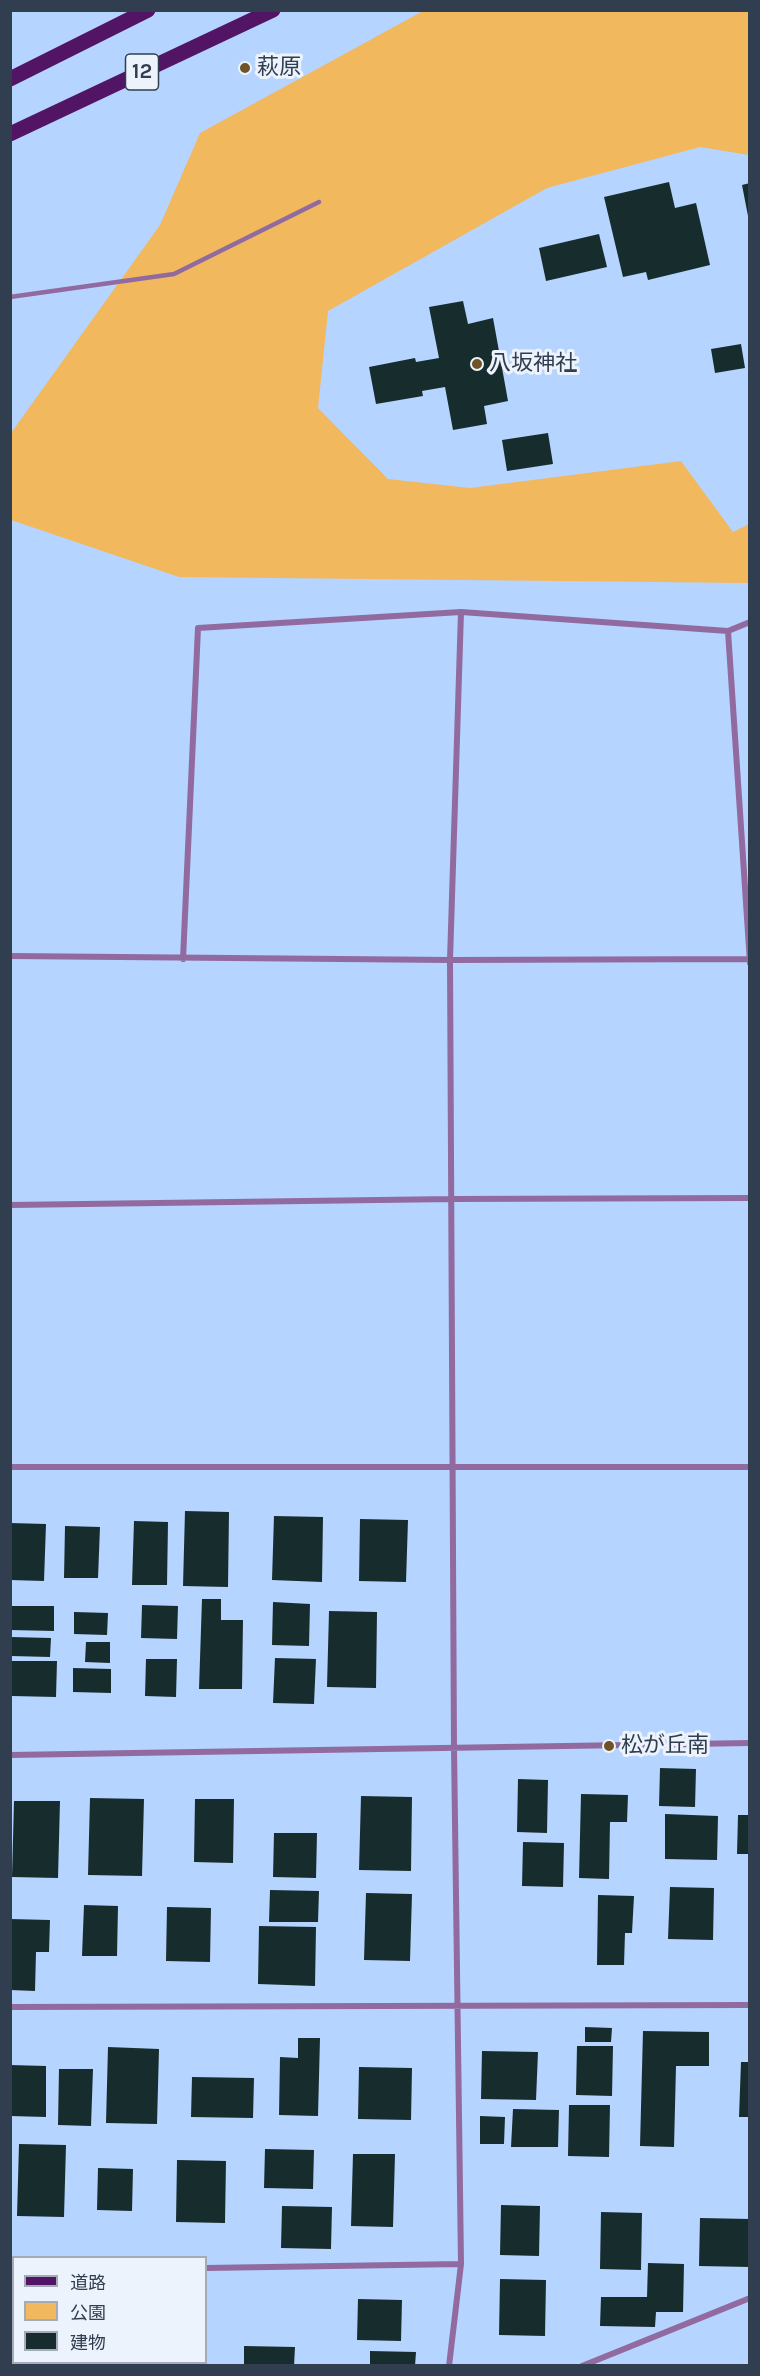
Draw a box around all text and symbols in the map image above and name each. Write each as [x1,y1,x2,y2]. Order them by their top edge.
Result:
road number: 12 [126,54,158,90]
place label: 萩原 [257,55,301,81]
marker: 萩原 [238,61,252,75]
place label: 八坂神社 [489,351,577,377]
marker: 八坂神社 [470,357,484,371]
place label: 松が丘南 [621,1733,709,1759]
marker: 松が丘南 [602,1739,616,1753]
legend [12,2256,207,2364]
text: 道路 [70,2272,106,2294]
text: 公園 [70,2302,106,2324]
text: 建物 [70,2332,106,2354]

